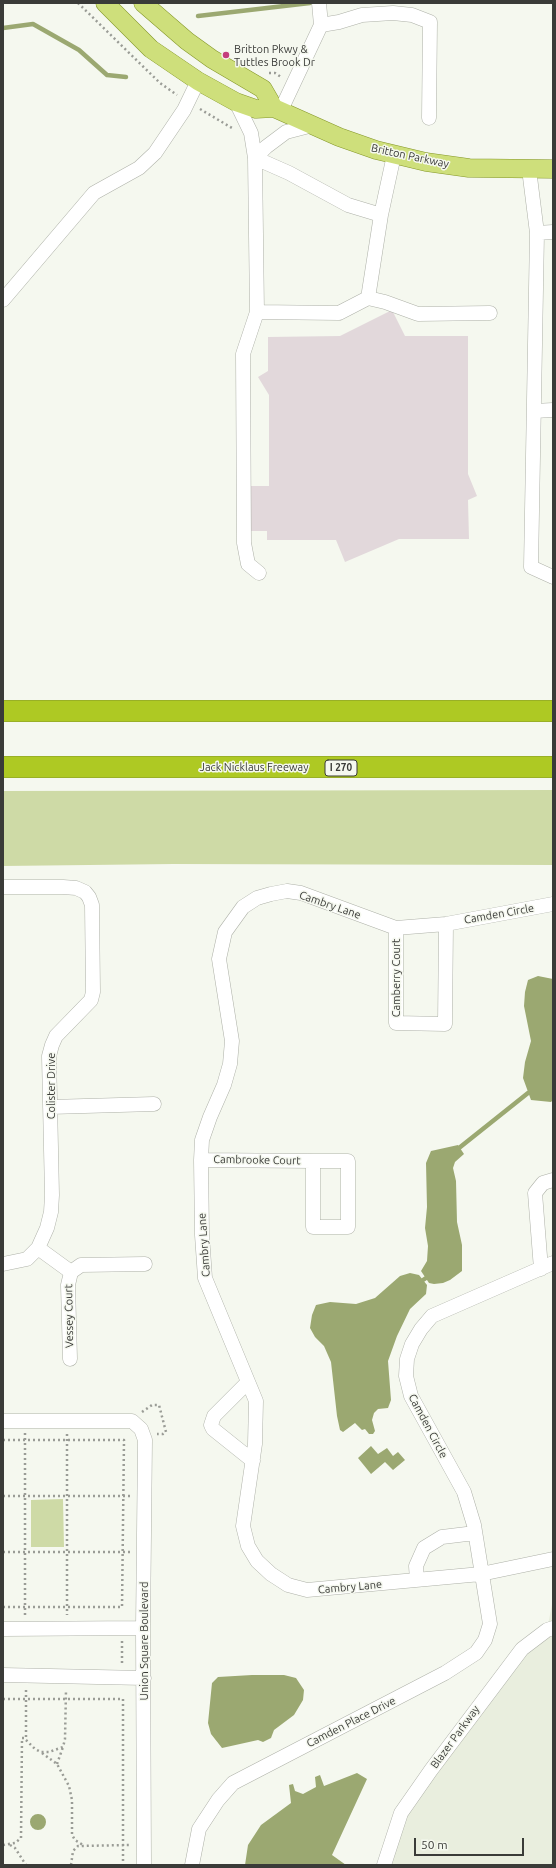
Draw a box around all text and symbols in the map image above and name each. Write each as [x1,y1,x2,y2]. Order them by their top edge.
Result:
place label: Britton Pkwy & Tuttles Brook Dr [234,42,315,68]
marker: Britton Pkwy & Tuttles Brook Dr [221,50,231,60]
street label: Britton Parkway [370,141,450,171]
street label: Jack Nicklaus Freeway [200,760,308,774]
road number: I 270 [325,760,357,776]
street label: Cambry Lane [298,888,362,922]
street label: Camden Circle [463,901,535,927]
street label: Camberry Court [389,939,403,1017]
street label: Colister Drive [44,1053,58,1119]
street label: Cambrooke Court [213,1153,301,1167]
street label: Cambry Lane [195,1213,213,1277]
street label: Vessey Court [62,1284,76,1348]
street label: Camden Circle [406,1392,450,1460]
street label: Cambry Lane [317,1578,383,1596]
street label: Union Square Boulevard [137,1582,151,1700]
street label: Camden Place Drive [304,1694,398,1750]
street label: Blazer Parkway [428,1703,482,1771]
scale bar [416,1830,526,1856]
text: 50 m [421,1838,448,1851]

